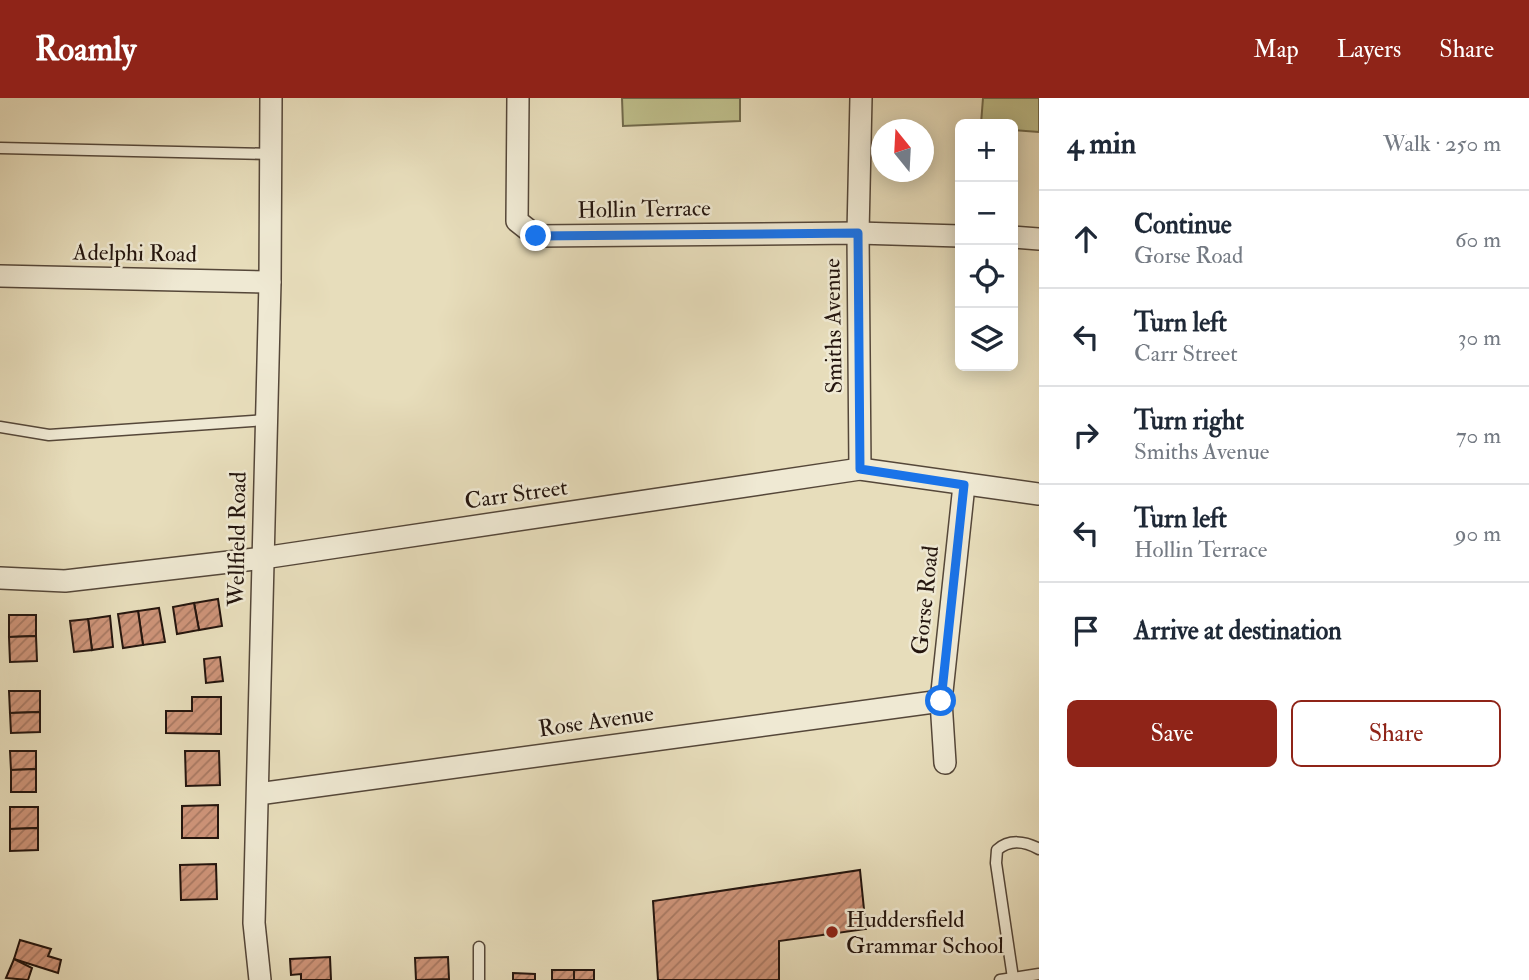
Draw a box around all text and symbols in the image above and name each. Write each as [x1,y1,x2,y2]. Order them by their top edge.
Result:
text: Roamly [35,29,136,70]
text: Map [1254,34,1299,65]
text: Layers [1337,34,1401,65]
text: Share [1439,34,1494,65]
north arrow [871,119,934,182]
map controls [955,119,1018,371]
button: + [955,119,1018,182]
text: 4 min [1067,125,1136,162]
text: Walk · 250 m [1383,129,1501,158]
button: − [955,182,1018,245]
street label: Hollin Terrace [577,193,711,225]
text: Continue [1134,209,1232,241]
route end [520,220,551,251]
icon: ahead [1067,220,1105,258]
text: 60 m [1455,225,1501,254]
street label: Adelphi Road [72,237,197,270]
text: Gorse Road [1134,241,1243,270]
button: locate [955,245,1018,308]
street label: Smiths Avenue [817,258,849,394]
text: Turn left [1134,307,1227,339]
button: layers [955,308,1018,371]
icon: left [1067,318,1105,356]
text: 30 m [1458,323,1501,352]
text: Carr Street [1134,339,1238,368]
text: Turn right [1134,405,1244,437]
icon: right [1067,416,1105,454]
text: 70 m [1456,421,1501,450]
text: Smiths Avenue [1134,437,1269,466]
street label: Wellfield Road [221,471,253,608]
street label: Carr Street [463,472,569,516]
text: Turn left [1134,503,1227,535]
icon: left [1067,514,1105,552]
text: 90 m [1455,519,1501,548]
text: Hollin Terrace [1134,535,1267,564]
street label: Gorse Road [905,544,945,656]
icon: arrive [1067,612,1105,650]
text: Arrive at destination [1134,615,1342,647]
route start [925,685,956,716]
street label: Rose Avenue [536,699,656,743]
button: Save [1067,700,1277,767]
button: Share [1291,700,1501,767]
place label: Huddersfield Grammar School [846,905,1004,960]
marker: Huddersfield Grammar School [824,924,840,940]

